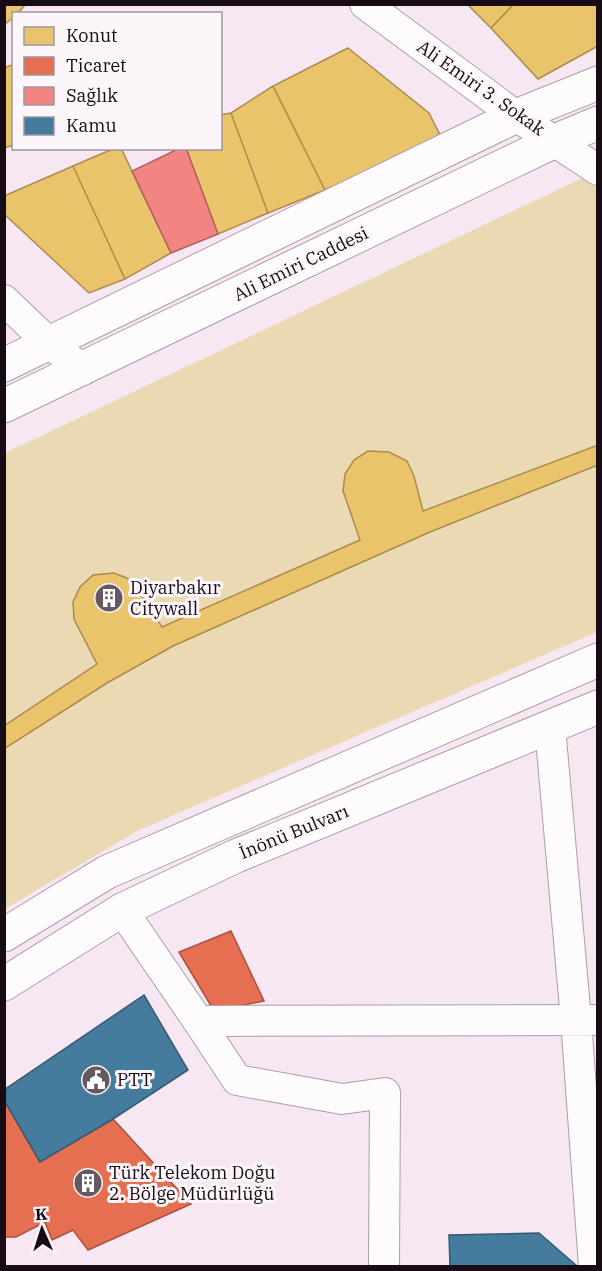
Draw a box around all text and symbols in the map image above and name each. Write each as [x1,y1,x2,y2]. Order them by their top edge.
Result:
legend [12,12,222,150]
text: Konut [66,24,117,47]
street label: Ali Emiri 3. Sokak [413,35,550,141]
text: Ticaret [66,54,126,77]
text: Sağlık [66,84,118,107]
text: Kamu [66,114,117,137]
street label: Ali Emiri Caddesi [230,221,372,306]
place label: Diyarbakır Citywall [130,576,221,620]
building icon: Diyarbakır Citywall [93,582,125,614]
street label: İnönü Bulvarı [236,799,352,864]
public building icon: PTT [80,1064,112,1096]
place label: PTT [117,1068,152,1091]
place label: Türk Telekom Doğu 2. Bölge Müdürlüğü [109,1161,275,1205]
building icon: Türk Telekom Doğu 2. Bölge Müdürlüğü [72,1167,104,1199]
north arrow [12,1199,72,1259]
text: K [35,1204,49,1224]

